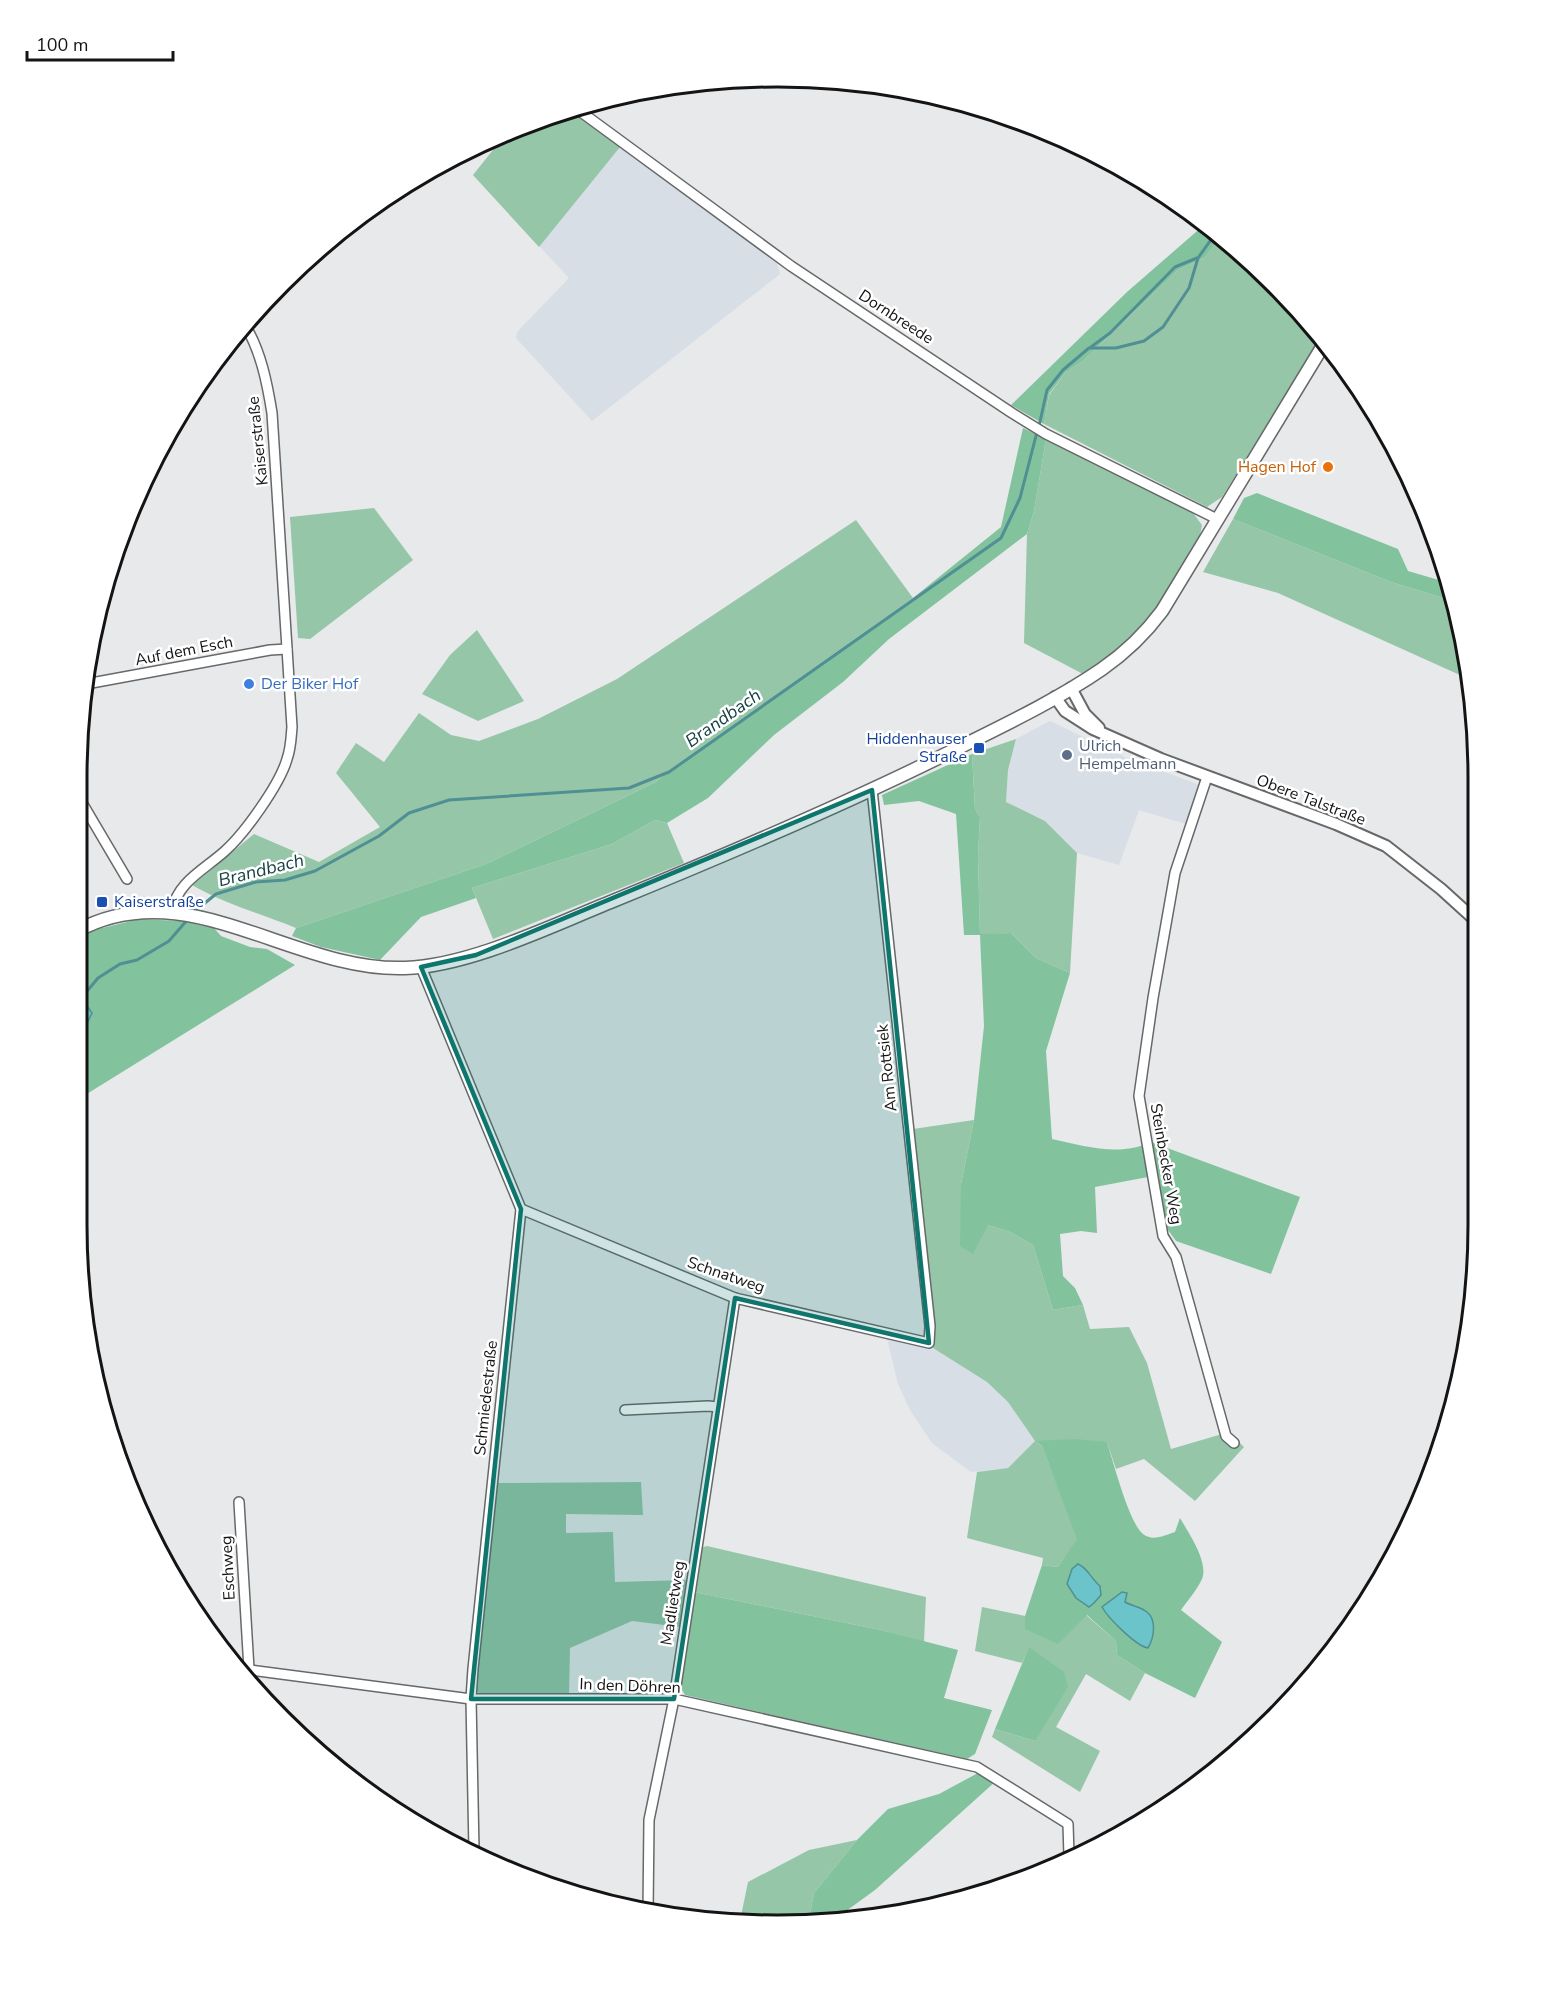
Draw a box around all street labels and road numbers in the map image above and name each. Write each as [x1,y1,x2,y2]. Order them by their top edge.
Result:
street label: Dornbreede [854,285,938,349]
street label: Kaiserstraße [242,395,274,487]
street label: Auf dem Esch [133,631,235,671]
street label: Obere Talstraße [1253,769,1369,831]
street label: Am Rottsiek [871,1022,903,1113]
street label: Steinbecker Weg [1145,1102,1187,1226]
street label: Schnatweg [684,1251,768,1299]
street label: Schmiedestraße [469,1339,503,1457]
street label: Eschweg [215,1535,241,1601]
street label: Madlietweg [655,1559,691,1647]
street label: In den Döhren [579,1673,681,1699]

